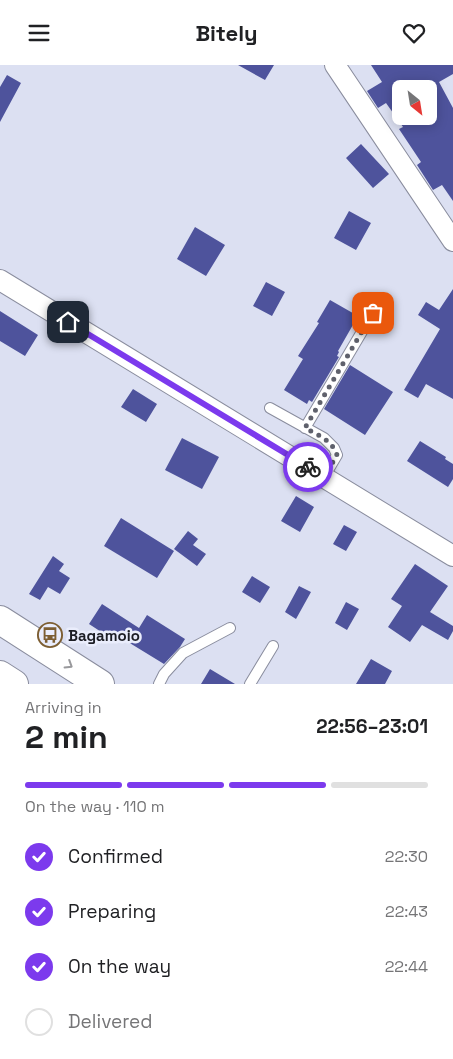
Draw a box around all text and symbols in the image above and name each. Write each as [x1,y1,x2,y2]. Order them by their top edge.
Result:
icon: menu [25,19,53,47]
text: Bitely [195,19,258,47]
icon: heart [400,19,428,47]
north arrow [392,80,438,125]
map controls [392,80,437,125]
pin [352,292,394,334]
icon: bag [359,299,387,327]
pin [47,301,89,343]
icon: home [54,308,82,336]
courier [283,442,333,492]
icon: bike [294,453,322,481]
bus stop icon: Bagamoio [37,622,63,648]
place label: Bagamoio [68,626,140,645]
one-way arrow [64,658,73,668]
text: Arriving in [25,697,102,718]
text: 22:56–23:01 [316,714,428,739]
text: 2 min [25,717,108,757]
text: On the way · 110 m [25,796,165,817]
icon: check [25,843,53,871]
text: Confirmed [68,844,163,869]
text: 22:30 [385,846,428,867]
icon: check [25,898,53,926]
text: Preparing [68,899,156,924]
text: 22:43 [385,901,428,922]
icon: check [25,953,53,981]
text: On the way [68,954,171,979]
text: 22:44 [385,956,428,977]
text: Delivered [68,1009,153,1034]

